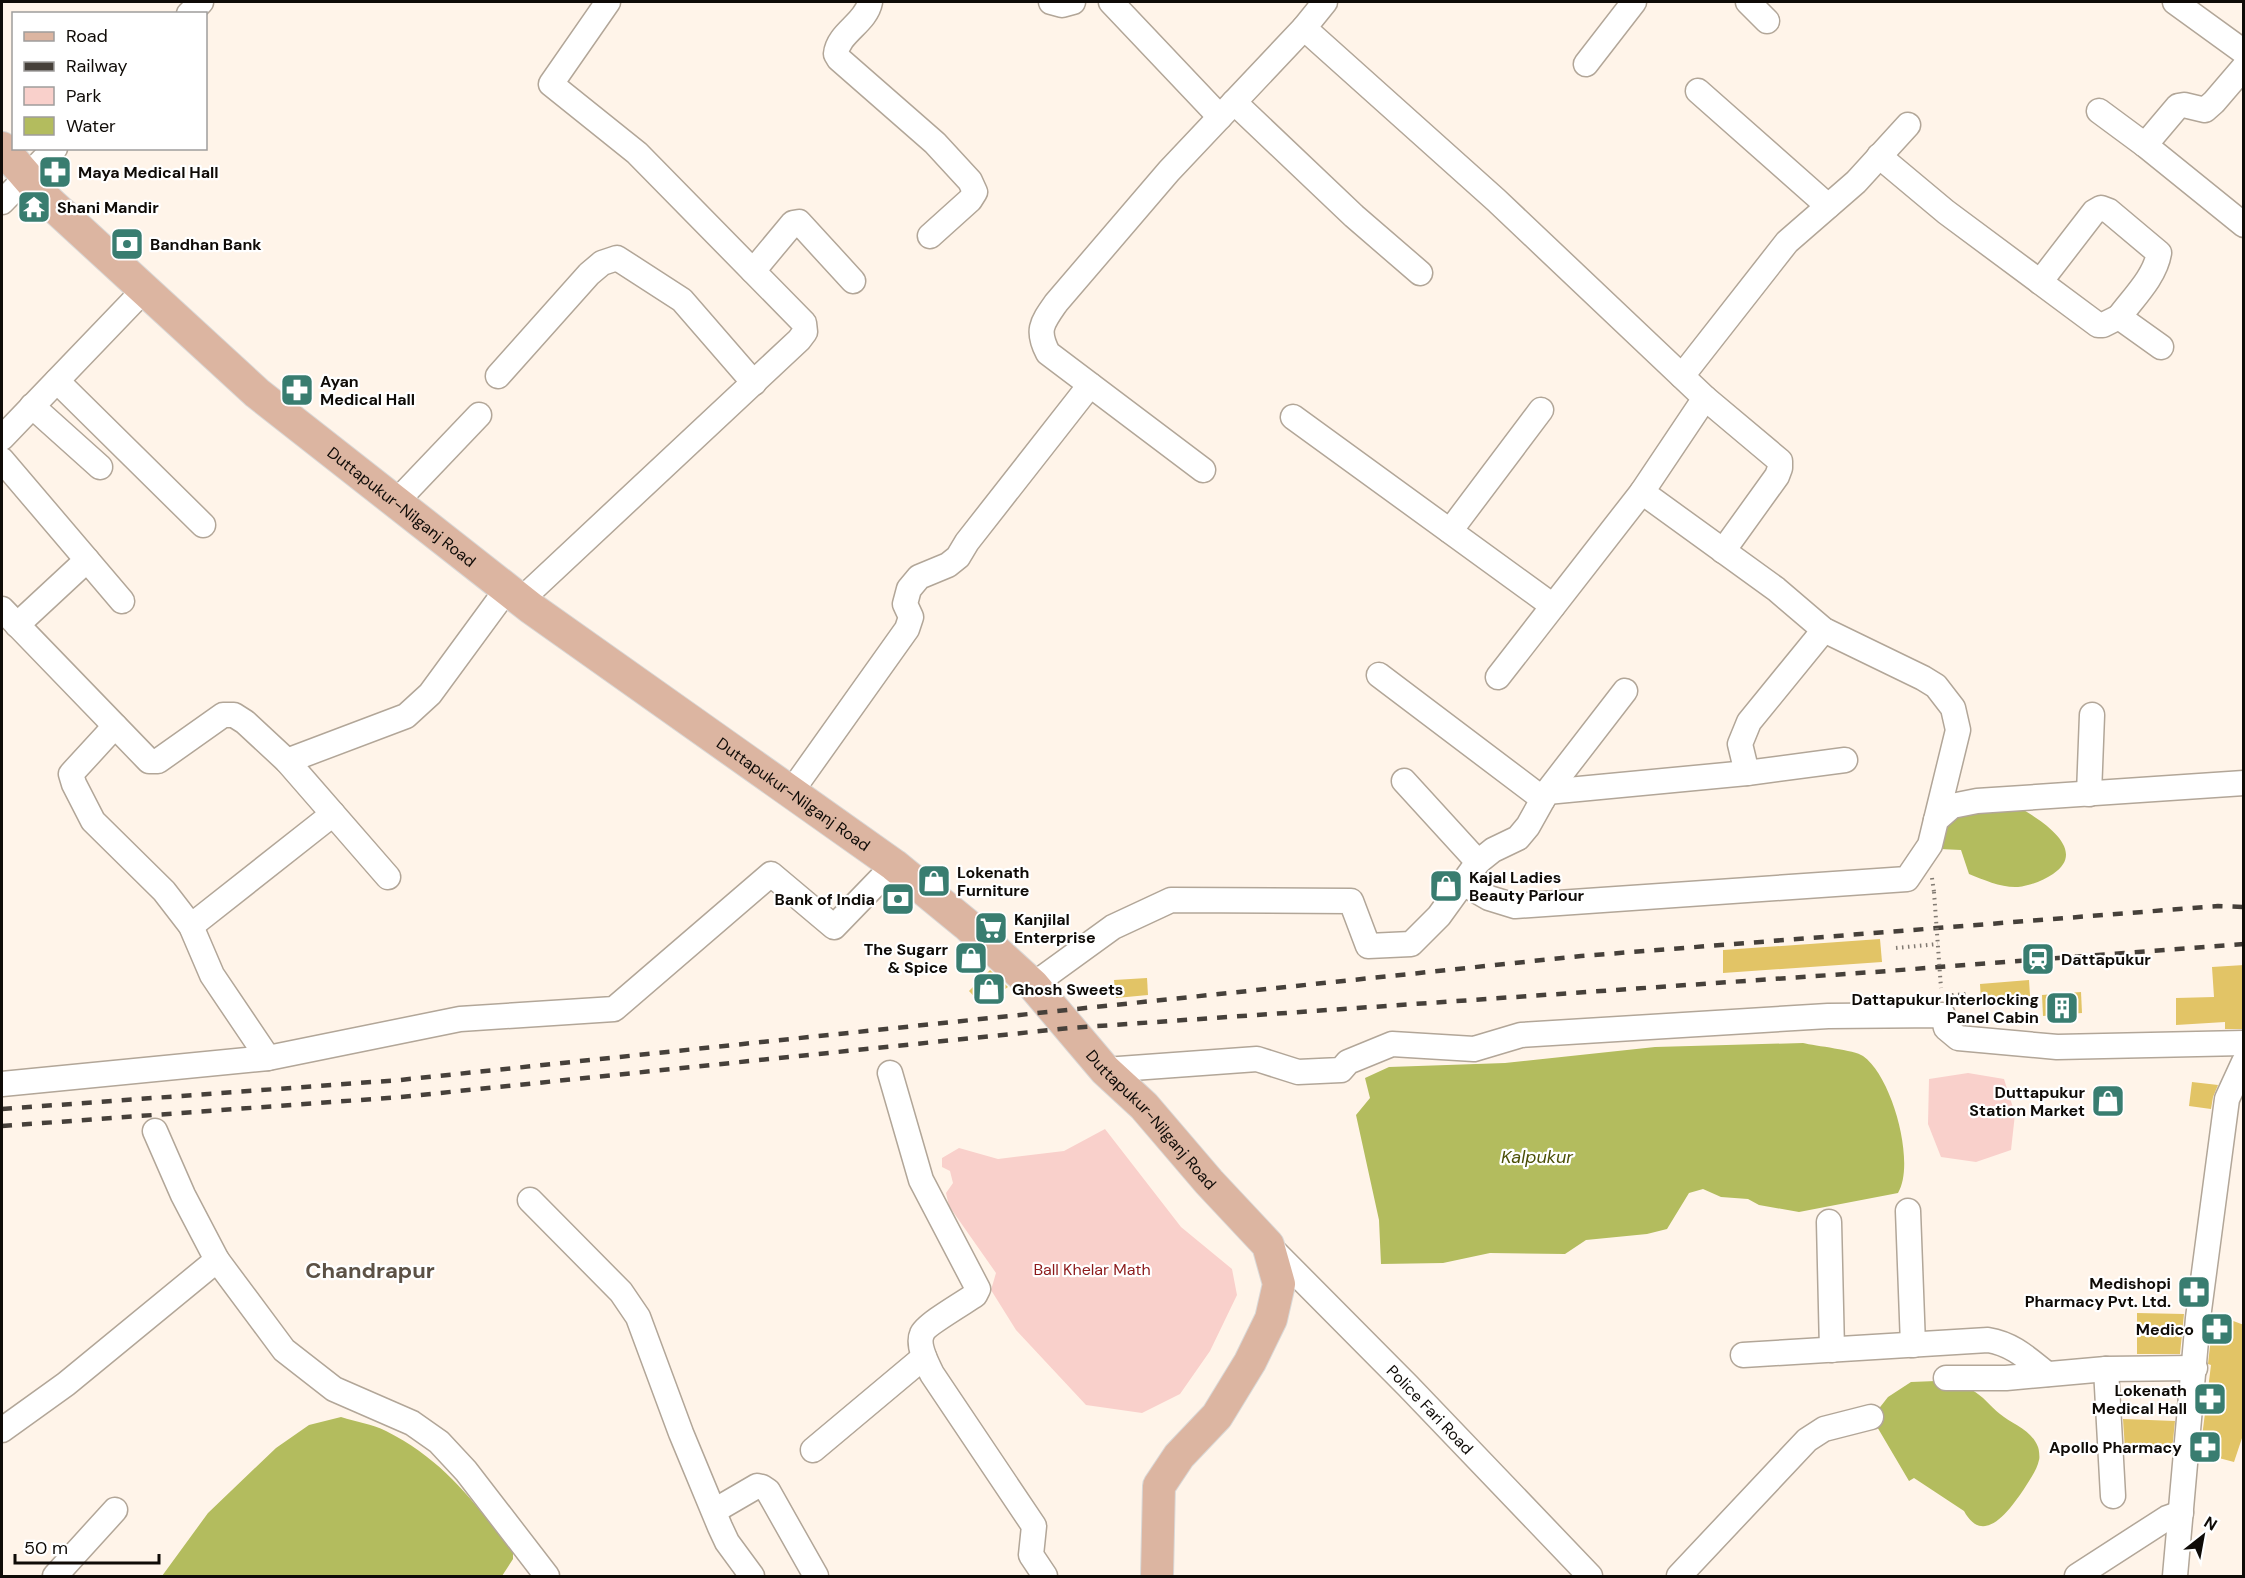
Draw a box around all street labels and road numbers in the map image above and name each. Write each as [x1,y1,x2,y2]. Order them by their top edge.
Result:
street label: Duttapukur-Nilganj Road [323,442,480,572]
street label: Duttapukur-Nilganj Road [712,733,874,856]
street label: Duttapukur-Nilganj Road [1081,1045,1221,1194]
street label: Police Fari Road [1382,1361,1478,1459]

